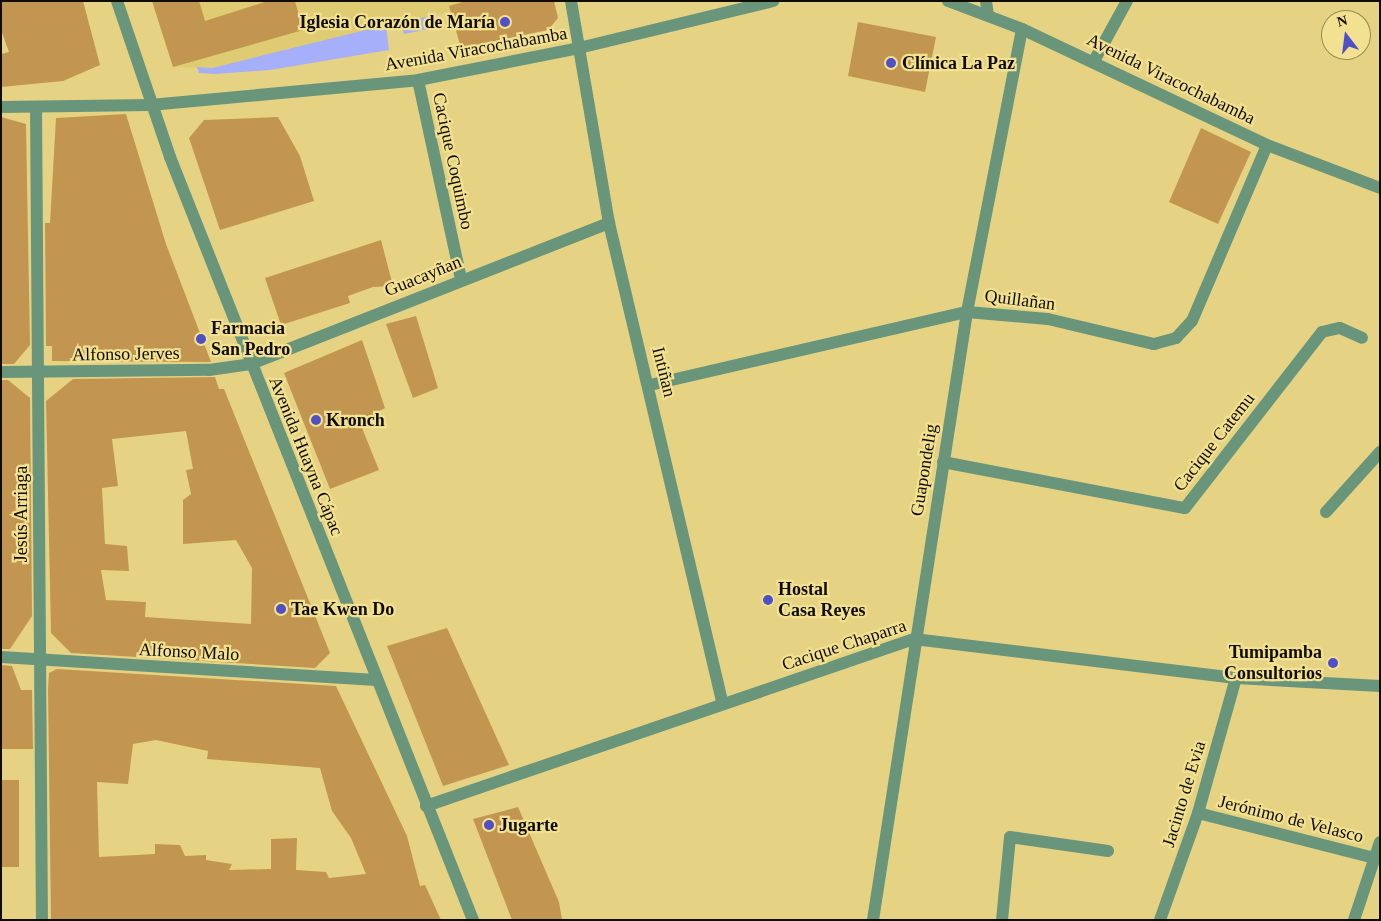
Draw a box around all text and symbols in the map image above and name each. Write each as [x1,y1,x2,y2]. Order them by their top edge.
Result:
north arrow [1321,10,1371,60]
place label: Iglesia Corazón de María [300,11,495,33]
text: N [1335,12,1349,30]
marker: Iglesia Corazón de María [499,16,511,28]
street label: Avenida Viracochabamba [383,22,569,76]
street label: Avenida Viracochabamba [1083,29,1259,129]
place label: Clínica La Paz [902,52,1015,74]
marker: Clínica La Paz [884,56,898,70]
street label: Cacique Coquimbo [428,91,478,231]
street label: Guacayñan [381,251,465,301]
street label: Quillañan [983,285,1057,315]
place label: Farmacia San Pedro [211,318,290,360]
marker: Farmacia San Pedro [195,333,207,345]
street label: Alfonso Jerves [72,342,180,366]
street label: Intiñan [647,345,681,399]
street label: Avenida Huayna Cápac [264,373,348,539]
street label: Cacique Catemu [1169,388,1259,496]
place label: Kronch [326,409,385,431]
marker: Kronch [310,414,322,426]
street label: Guapondelig [906,422,942,518]
street label: Jesús Arriaga [10,465,32,563]
place label: Hostal Casa Reyes [778,579,865,622]
marker: Hostal Casa Reyes [762,594,774,606]
place label: Tae Kwen Do [291,598,394,620]
marker: Tae Kwen Do [275,603,287,615]
street label: Cacique Chaparra [779,615,909,675]
street label: Alfonso Malo [138,639,240,665]
place label: Tumipamba Consultorios [1224,642,1322,684]
marker: Tumipamba Consultorios [1326,656,1340,670]
street label: Jacinto de Evia [1158,738,1210,850]
street label: Jerónimo de Velasco [1216,791,1366,847]
place label: Jugarte [499,814,558,836]
marker: Jugarte [483,819,495,831]

